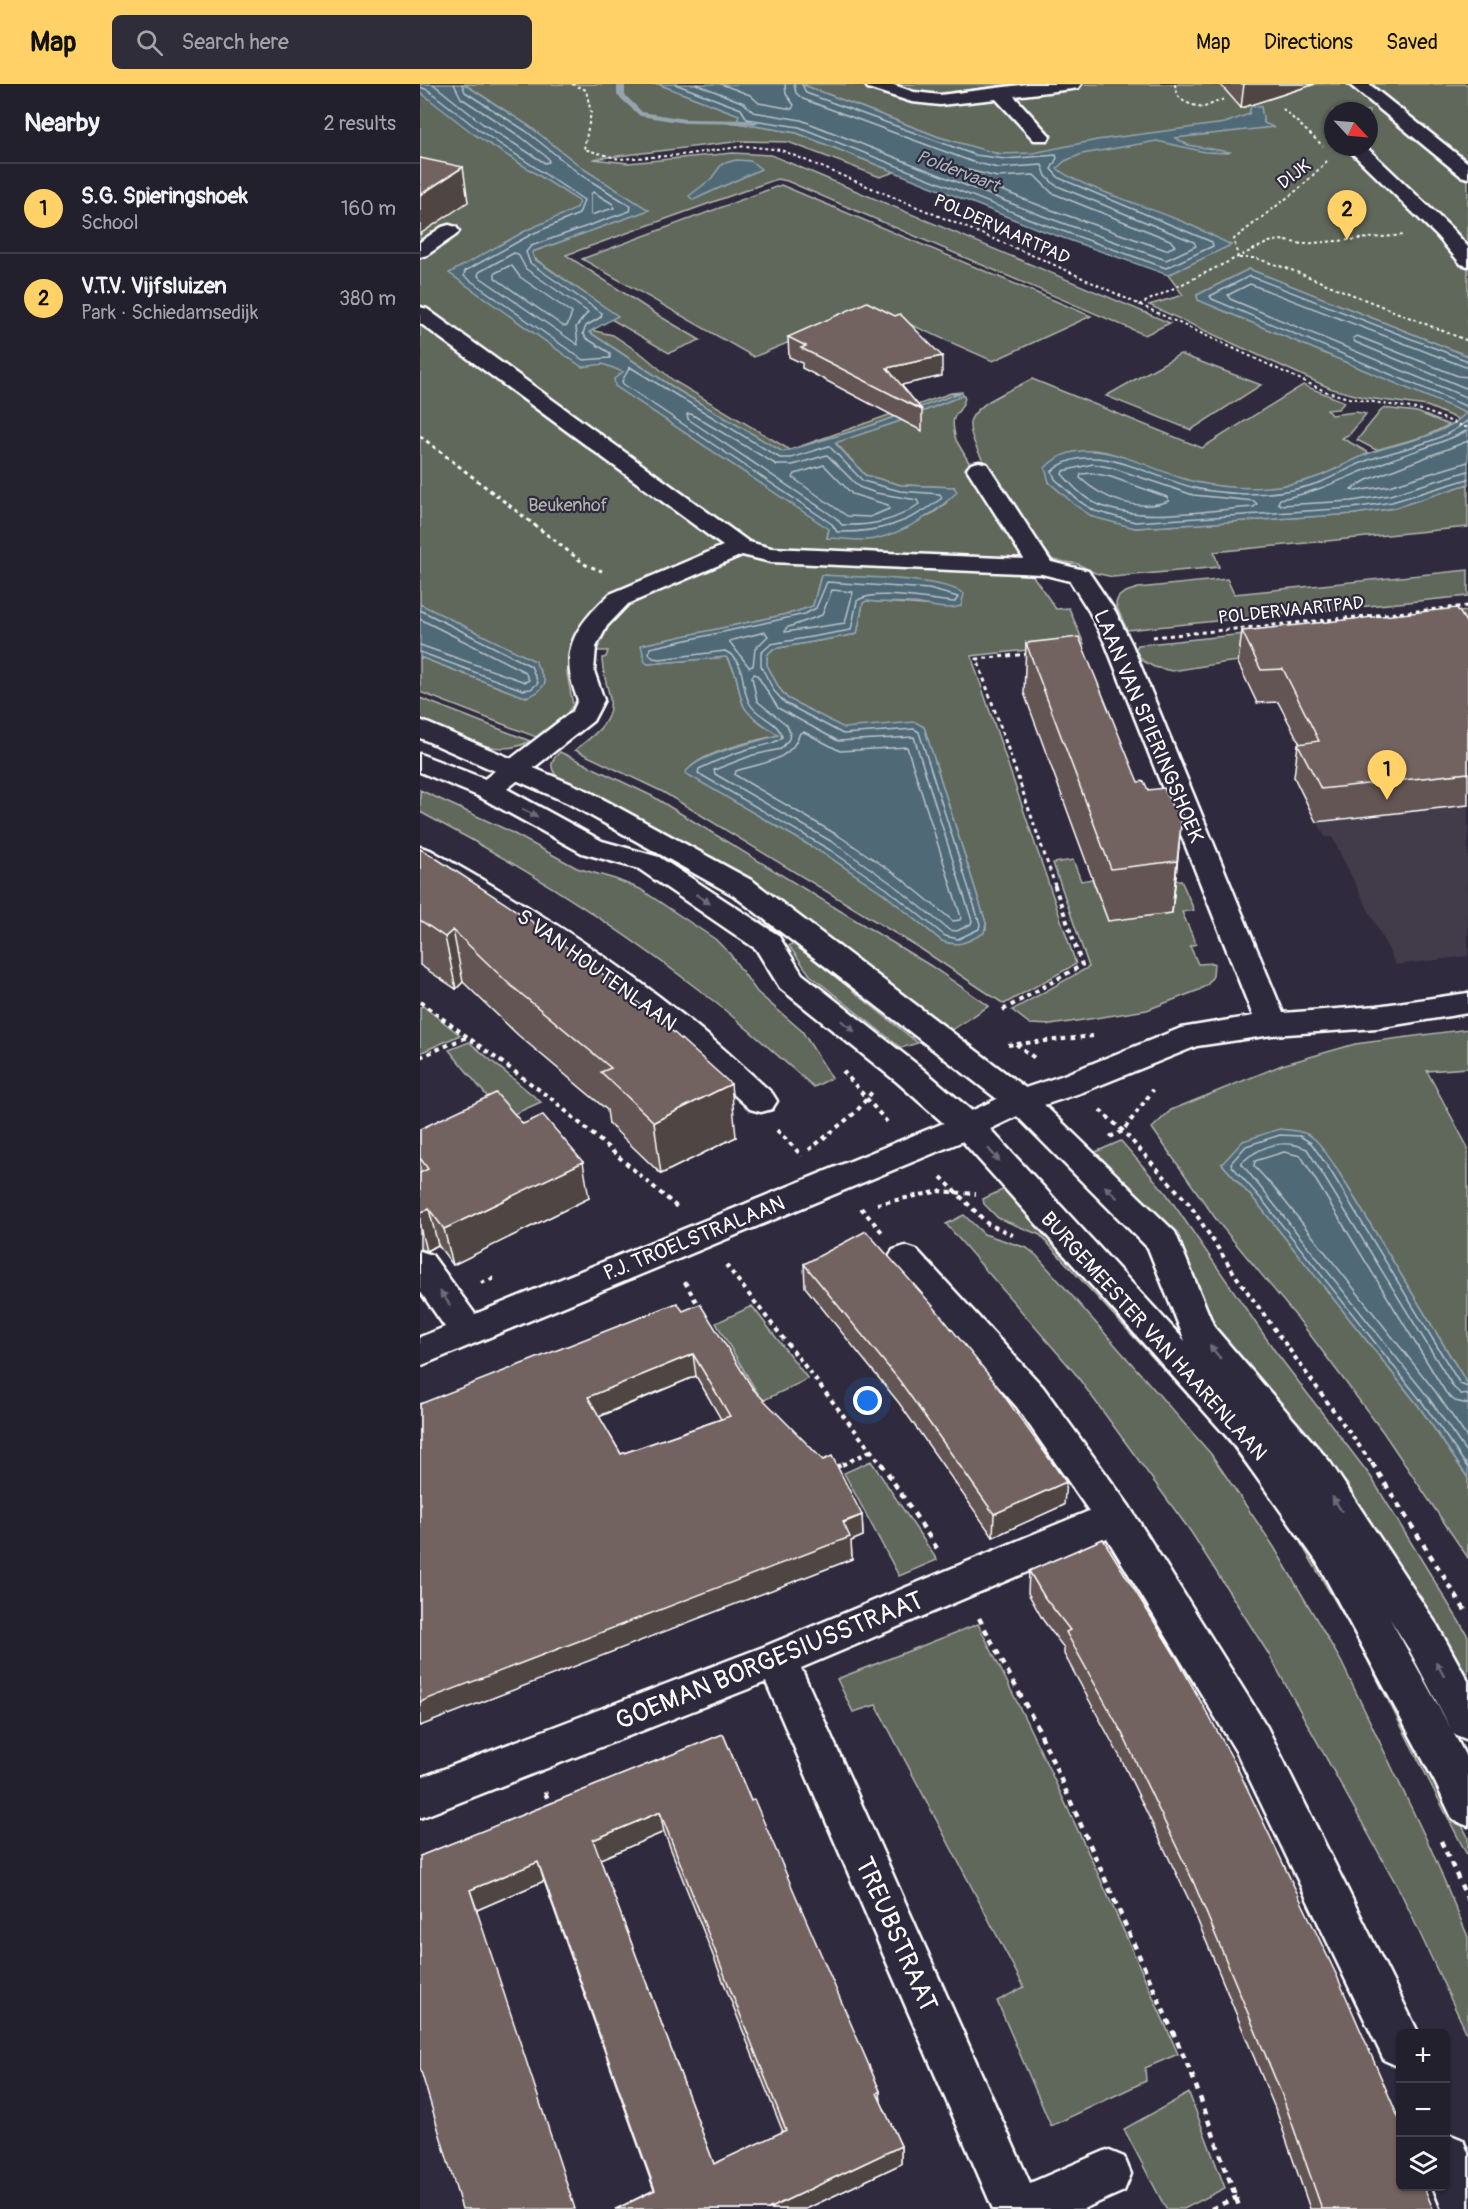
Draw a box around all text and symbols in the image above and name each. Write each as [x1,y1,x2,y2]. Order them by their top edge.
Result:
search box [112,15,532,69]
text: Map [30,25,76,60]
icon: search [133,26,166,59]
text: Search here [181,28,289,56]
text: Map [1196,29,1231,56]
text: Directions [1264,29,1353,56]
text: Saved [1386,29,1438,56]
north arrow [1324,102,1378,156]
text: Nearby [24,107,100,139]
text: 2 results [324,111,396,136]
water label: Poldervaart [913,145,1004,198]
street label: DIJK [1273,154,1316,194]
text: S.G. Spieringshoek [81,182,248,210]
street label: POLDERVAARTPAD [930,189,1073,270]
pin: 2 [1328,190,1366,240]
text: 1 [40,196,47,221]
text: 160 m [341,196,396,221]
text: School [81,210,138,235]
text: V.T.V. Vijfsluizen [81,272,227,300]
text: 2 [38,286,49,311]
text: 380 m [339,286,396,311]
text: Park · Schiedamsedijk [81,300,258,325]
park label: Beukenhof [528,494,609,517]
street label: POLDERVAARTPAD [1217,591,1365,630]
street label: LAAN VAN SPIERINGSHOEK [1087,606,1210,847]
pin: 1 [1368,750,1406,800]
one-way arrow [522,808,539,818]
one-way arrow [695,893,711,905]
street label: S VAN HOUTENLAAN [511,903,682,1038]
one-way arrow [840,1020,856,1033]
one-way arrow [987,1147,1000,1162]
one-way arrow [1104,1185,1119,1199]
street label: P.J. TROELSTRALAAN [600,1190,789,1287]
street label: BURGEMEESTER VAN HAARENLAAN [1034,1206,1273,1467]
one-way arrow [439,1290,451,1305]
one-way arrow [1208,1344,1221,1360]
your location [853,1386,882,1415]
one-way arrow [1331,1496,1342,1512]
street label: GOEMAN BORGESIUSSTRAAT [611,1585,928,1737]
one-way arrow [1435,1660,1445,1677]
street label: TREUBSTRAAT [848,1852,944,2017]
map controls [1396,2029,1450,2191]
button: + [1396,2029,1450,2083]
button: − [1396,2083,1450,2137]
button: layers [1396,2137,1450,2191]

